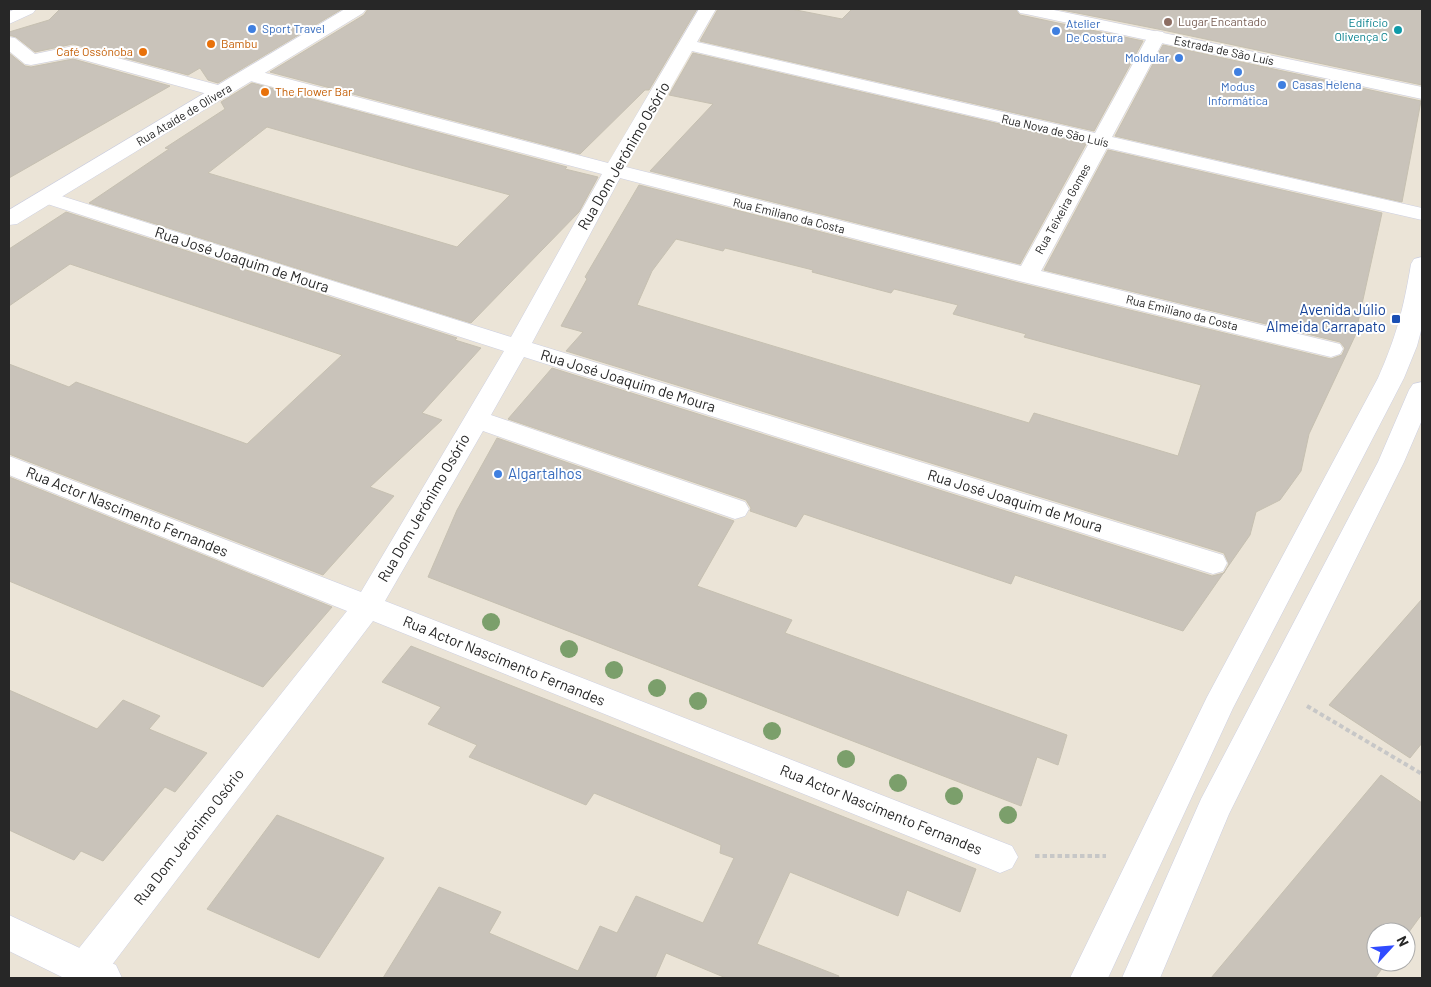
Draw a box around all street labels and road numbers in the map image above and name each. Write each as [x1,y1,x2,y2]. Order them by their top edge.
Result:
street label: Estrada de São Luís [1173,33,1276,68]
street label: Rua Dom Jerónimo Osório [573,78,673,233]
street label: Rua Ataíde de Olivera [133,80,234,148]
street label: Rua Nova de São Luís [1000,111,1110,149]
street label: Rua Teixeira Gomes [1031,161,1093,256]
street label: Rua Emiliano da Costa [732,194,847,236]
street label: Rua José Joaquim de Moura [153,222,332,296]
street label: Rua Emiliano da Costa [1125,291,1240,333]
street label: Rua José Joaquim de Moura [539,345,718,415]
street label: Rua Dom Jerónimo Osório [373,430,473,585]
street label: Rua Actor Nascimento Fernandes [24,462,231,560]
street label: Rua José Joaquim de Moura [926,465,1105,535]
street label: Rua Actor Nascimento Fernandes [401,611,608,709]
street label: Rua Actor Nascimento Fernandes [778,760,985,858]
street label: Rua Dom Jerónimo Osório [129,765,247,908]

